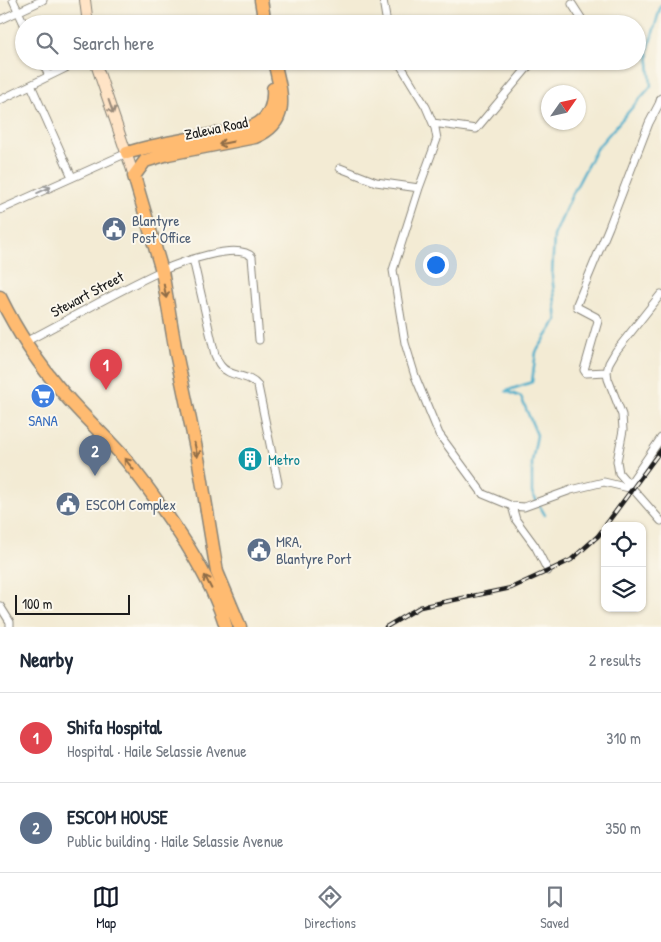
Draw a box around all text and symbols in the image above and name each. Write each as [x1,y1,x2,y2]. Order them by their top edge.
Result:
search box [15,15,646,70]
icon: search [33,29,61,57]
text: Search here [73,30,154,56]
north arrow [541,85,586,130]
one-way arrow [107,99,116,115]
street label: Zalewa Road [182,111,250,145]
one-way arrow [218,139,234,149]
one-way arrow [36,184,51,194]
place label: Blantyre Post Office [132,210,191,248]
public building icon: Blantyre Post Office [101,216,127,242]
your location [423,252,449,278]
street label: Stewart Street [47,266,128,322]
one-way arrow [161,282,171,298]
pin: 1 [90,349,122,390]
supermarket icon: SANA [30,383,56,409]
place label: SANA [28,410,58,431]
pin: 2 [79,435,111,476]
one-way arrow [192,442,201,458]
building icon: Metro [237,446,263,472]
place label: Metro [268,449,300,470]
one-way arrow [124,458,135,471]
public building icon: ESCOM Complex [55,491,81,517]
place label: ESCOM Complex [86,494,176,515]
map controls [601,522,646,612]
button: locate [601,522,646,567]
place label: MRA, Blantyre Port [276,531,352,569]
public building icon: MRA, Blantyre Port [246,537,272,563]
button: layers [601,567,646,612]
one-way arrow [203,575,212,590]
scale bar [15,592,130,615]
text: 100 m [22,594,52,613]
text: Nearby [20,645,73,674]
text: 2 results [589,649,641,671]
text: Shifa Hospital [67,714,162,740]
text: 1 [33,727,39,749]
text: 310 m [606,727,641,749]
text: Hospital · Haile Selassie Avenue [67,740,247,762]
text: ESCOM HOUSE [67,804,168,830]
text: 2 [32,817,40,839]
text: 350 m [605,817,641,839]
text: Public building · Haile Selassie Avenue [67,830,283,852]
tab: Map [92,883,120,932]
tab: Directions [304,883,356,932]
tab: Saved [540,883,569,932]

